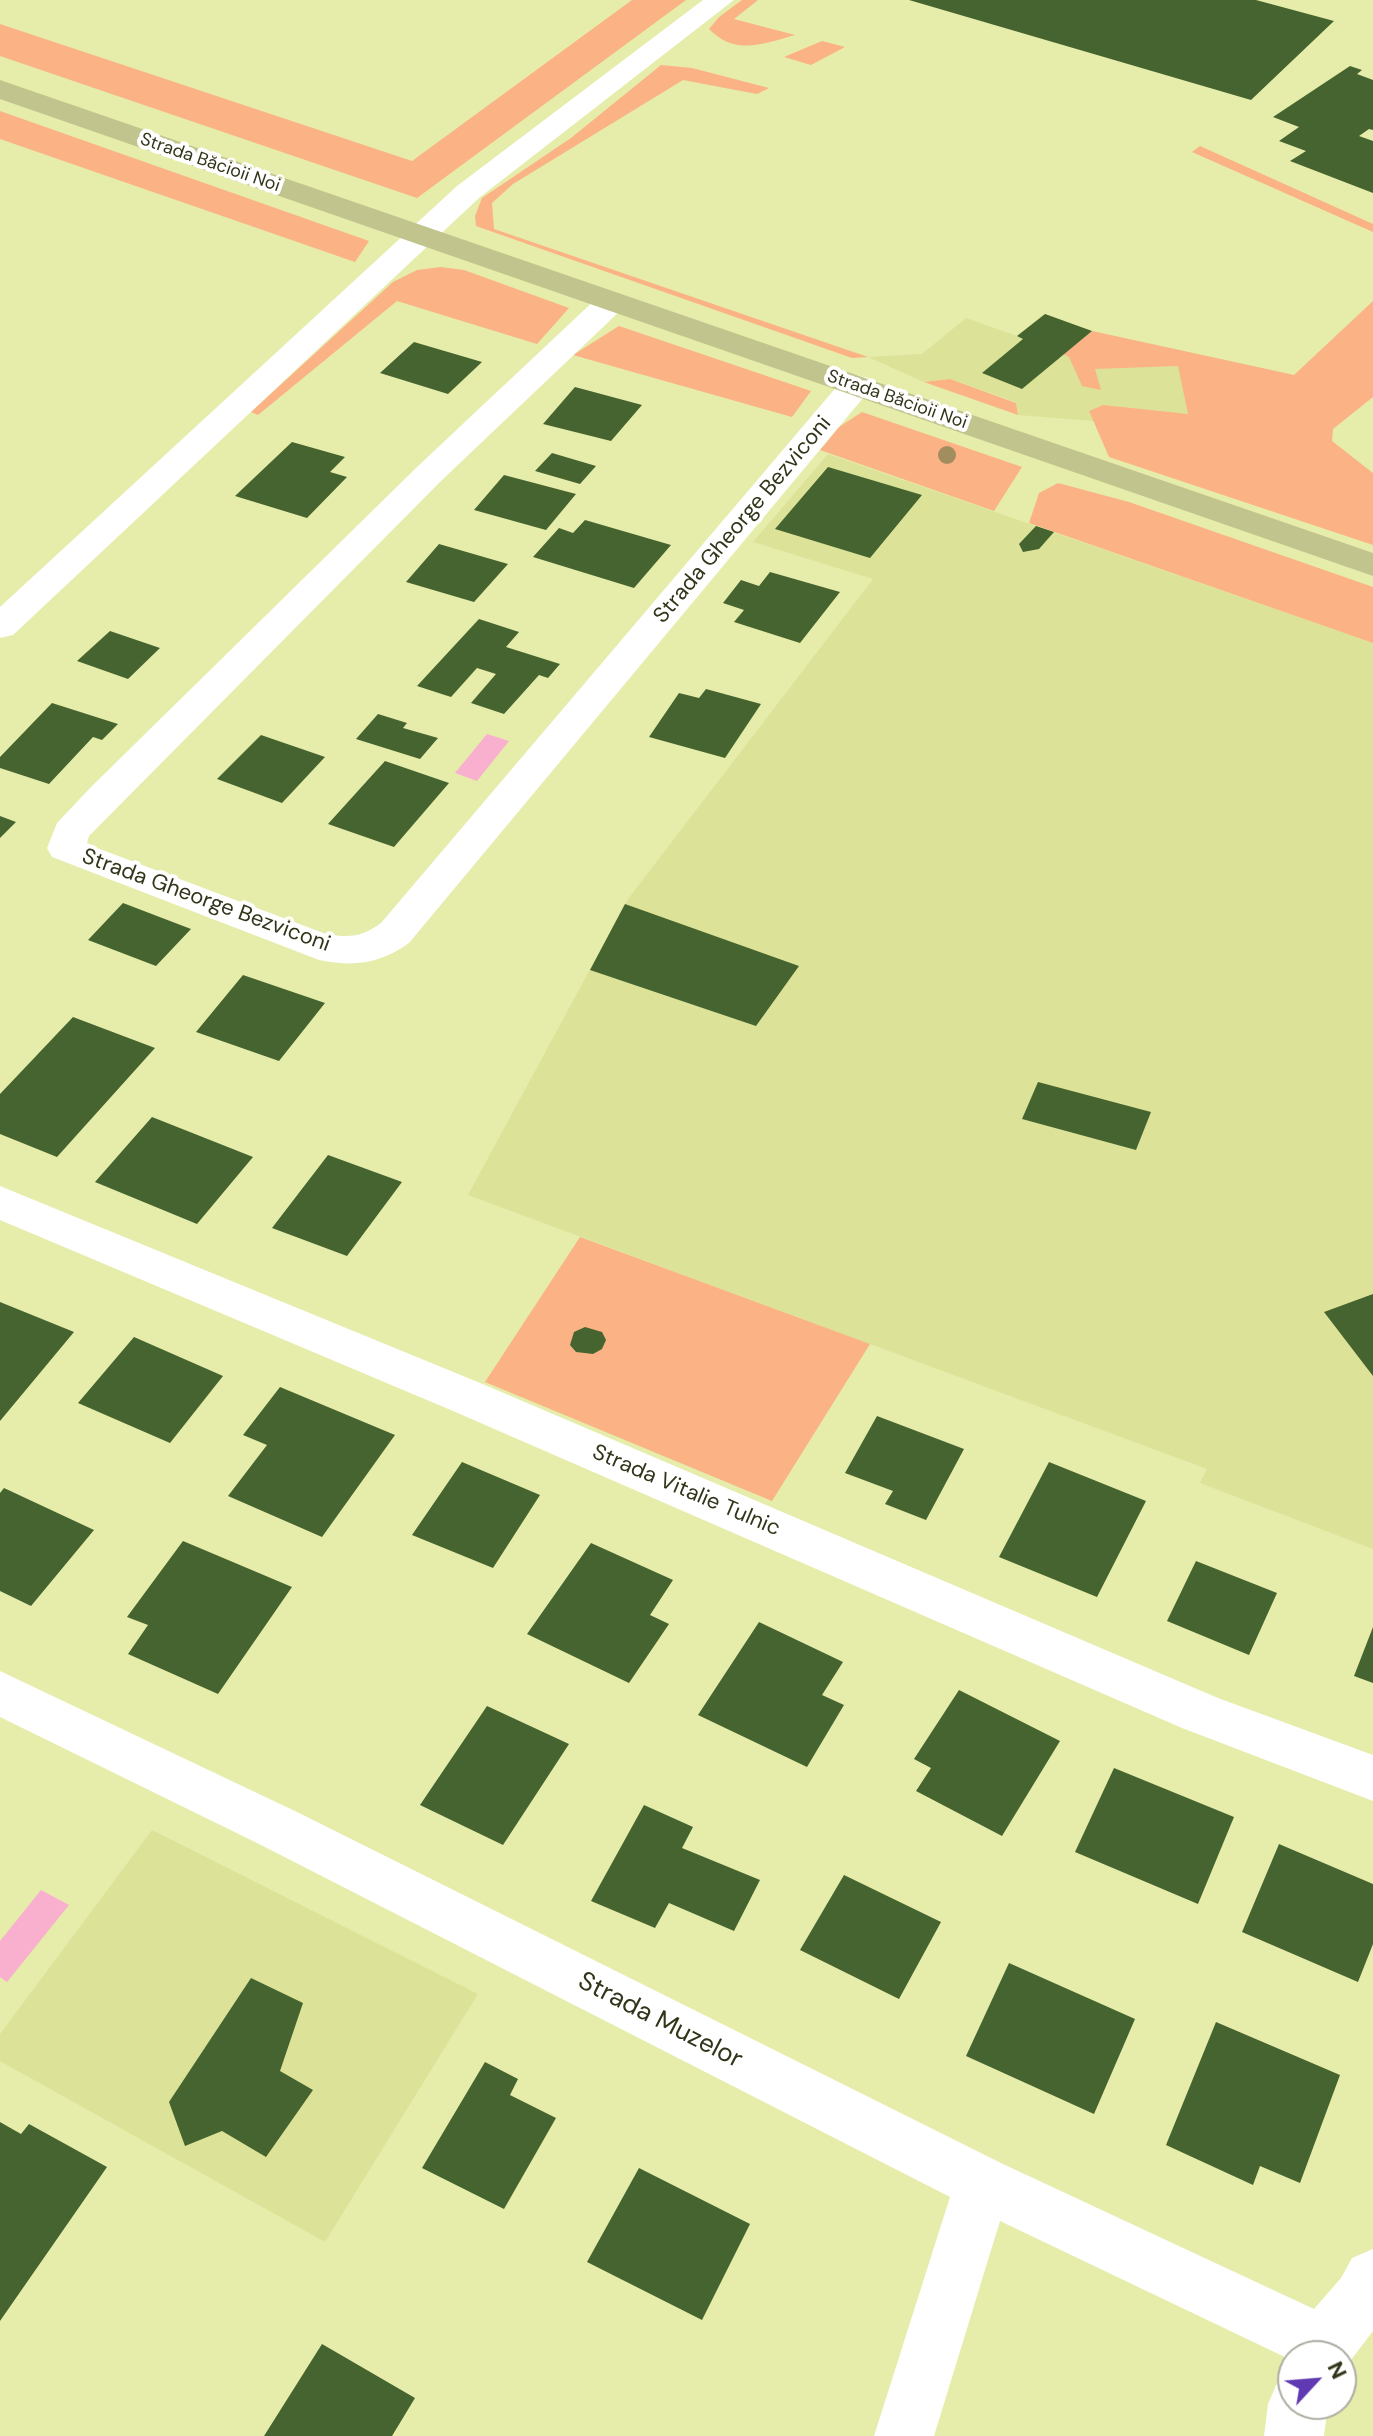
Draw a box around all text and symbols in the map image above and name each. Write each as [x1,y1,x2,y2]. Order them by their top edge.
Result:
street label: Strada Băcioii Noi [137,129,283,197]
street label: Strada Băcioii Noi [824,366,970,434]
street label: Strada Gheorge Bezviconi [649,411,837,629]
street label: Strada Gheorge Bezviconi [78,844,334,958]
street label: Strada Vitalie Tulnic [588,1439,784,1543]
street label: Strada Muzelor [572,1966,748,2076]
north arrow [1277,2340,1357,2420]
text: N [1321,2357,1354,2384]

